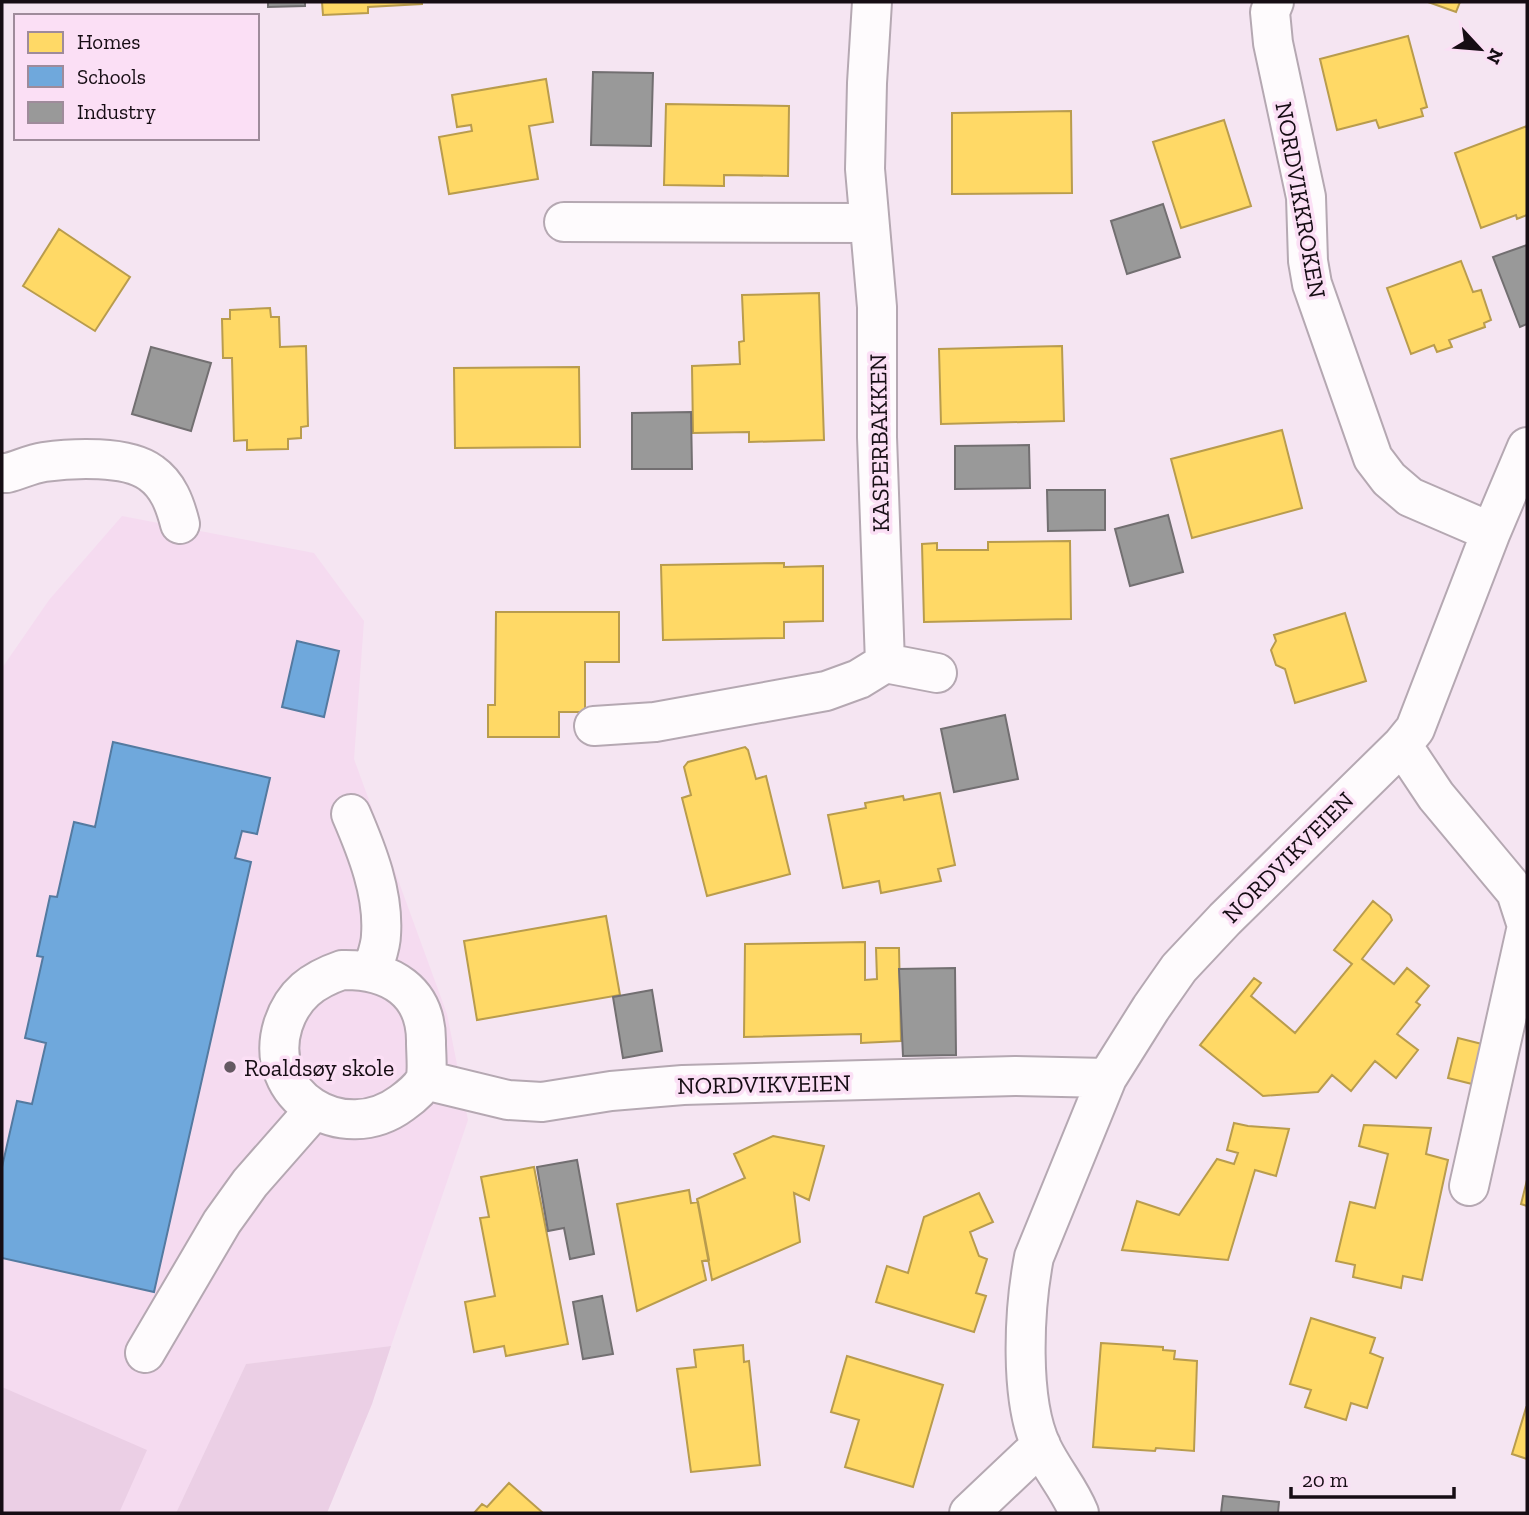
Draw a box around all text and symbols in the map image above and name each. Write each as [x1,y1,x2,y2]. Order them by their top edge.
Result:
legend [14,14,259,140]
north arrow [1445,14,1515,84]
text: Homes [77,29,140,54]
text: N [1481,45,1508,68]
text: Schools [77,64,146,89]
text: Industry [77,99,156,124]
street label: NORDVIKKROKEN [1269,100,1333,300]
street label: KASPERBAKKEN [863,354,895,532]
street label: NORDVIKVEIEN [1216,785,1360,929]
place label: Roaldsøy skole [244,1053,394,1082]
marker: Roaldsøy skole [222,1059,238,1075]
street label: NORDVIKVEIEN [677,1068,851,1100]
scale bar [1291,1456,1454,1500]
text: 20 m [1302,1467,1348,1492]

